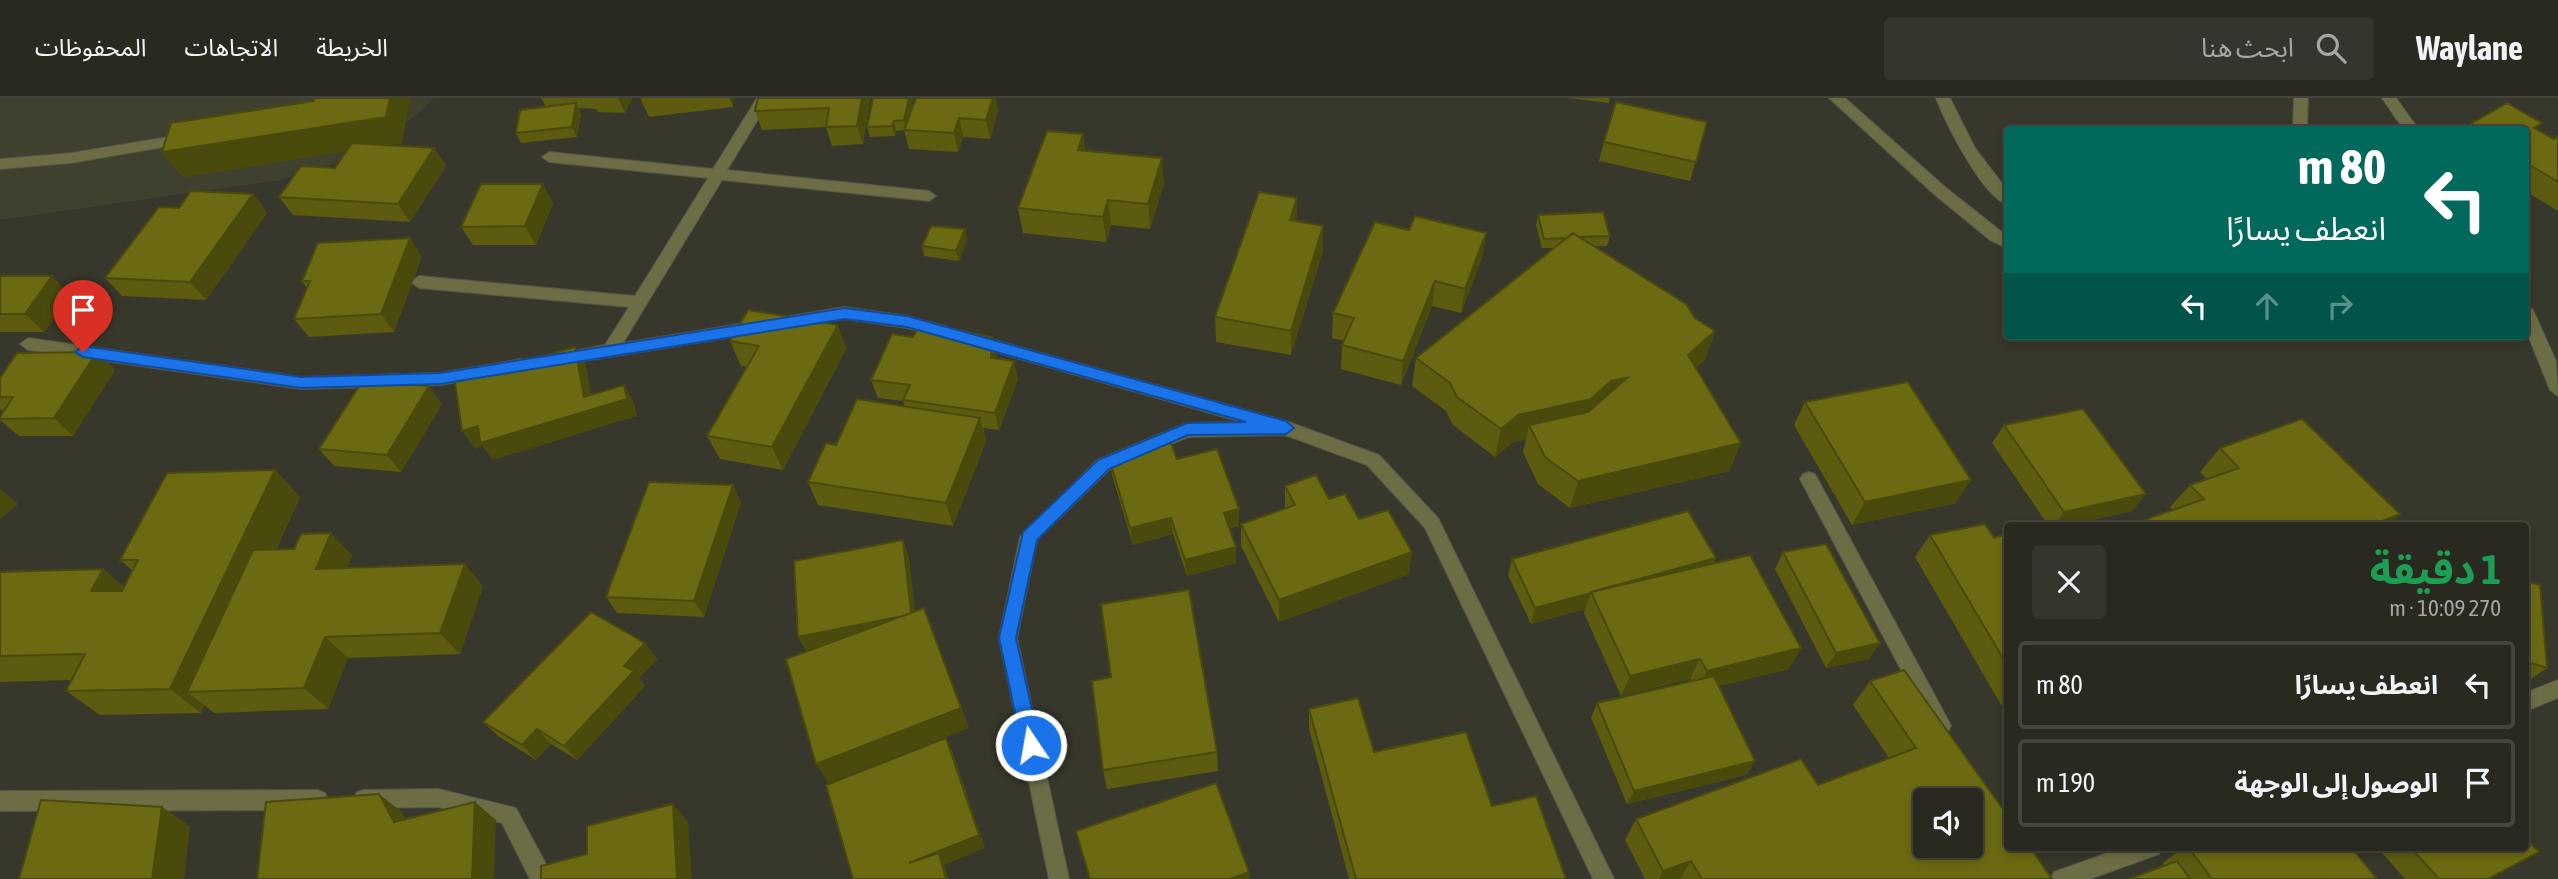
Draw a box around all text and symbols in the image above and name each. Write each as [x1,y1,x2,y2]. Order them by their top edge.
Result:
search box [1884,17,2374,80]
icon: search [2312,29,2350,67]
text: Waylane [2416,29,2523,67]
text: ابحث هنا [2201,33,2294,63]
text: المحفوظات [35,34,146,61]
text: الاتجاهات [184,34,278,61]
text: الخريطة [316,34,388,61]
text: 80 m [2298,138,2386,194]
icon: left [2410,154,2501,245]
text: انعطف يسارًا [2226,210,2386,247]
pin [53,280,113,352]
icon: left [2175,287,2213,325]
icon: ahead [2248,287,2286,325]
icon: right [2321,287,2359,325]
icon: arrive [64,291,102,329]
button: close [2032,545,2106,619]
text: 1 دقيقة [2370,545,2501,593]
text: 270 m · 10:09 [2389,595,2501,621]
icon: left [2459,666,2497,704]
text: 80 m [2036,670,2083,700]
text: انعطف يسارًا [2295,670,2438,700]
position arrow [994,708,1068,782]
icon: arrive [2459,764,2497,802]
text: 190 m [2036,768,2095,798]
text: الوصول إلى الوجهة [2235,768,2438,798]
map controls [1913,788,1983,858]
button: sound [1913,788,1983,858]

